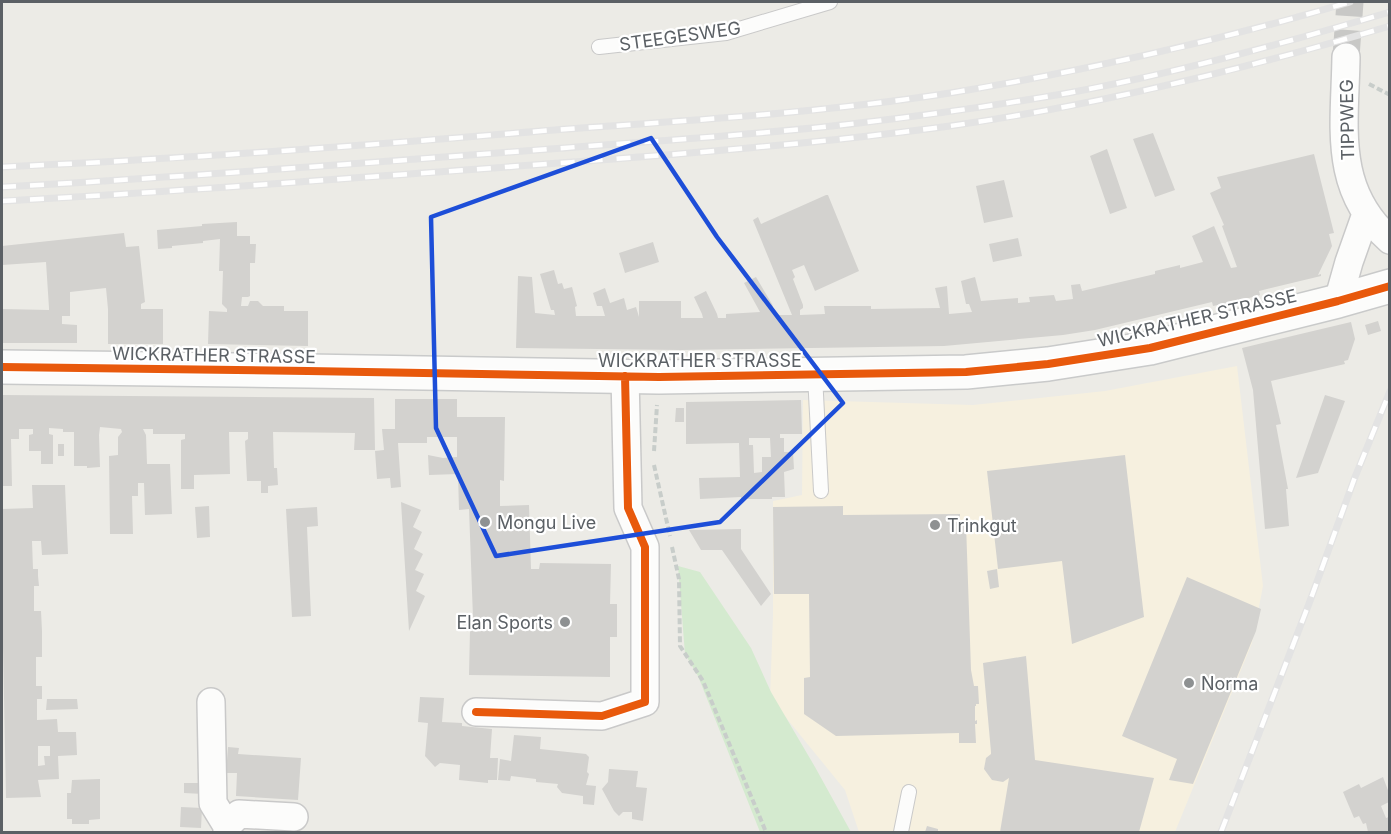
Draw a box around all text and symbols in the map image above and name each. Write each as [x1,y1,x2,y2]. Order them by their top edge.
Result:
street label: STEEGESWEG [618,17,742,55]
street label: TIPPWEG [1336,79,1358,161]
street label: WICKRATHER STRASSE [1095,285,1299,351]
street label: WICKRATHER STRASSE [112,343,316,367]
street label: WICKRATHER STRASSE [598,350,802,371]
place label: Mongu Live [497,512,596,533]
marker: Mongu Live [478,515,492,529]
place label: Trinkgut [947,515,1017,536]
marker: Trinkgut [928,518,942,532]
place label: Elan Sports [456,612,553,633]
marker: Elan Sports [558,615,572,629]
place label: Norma [1201,673,1258,694]
marker: Norma [1182,676,1196,690]

